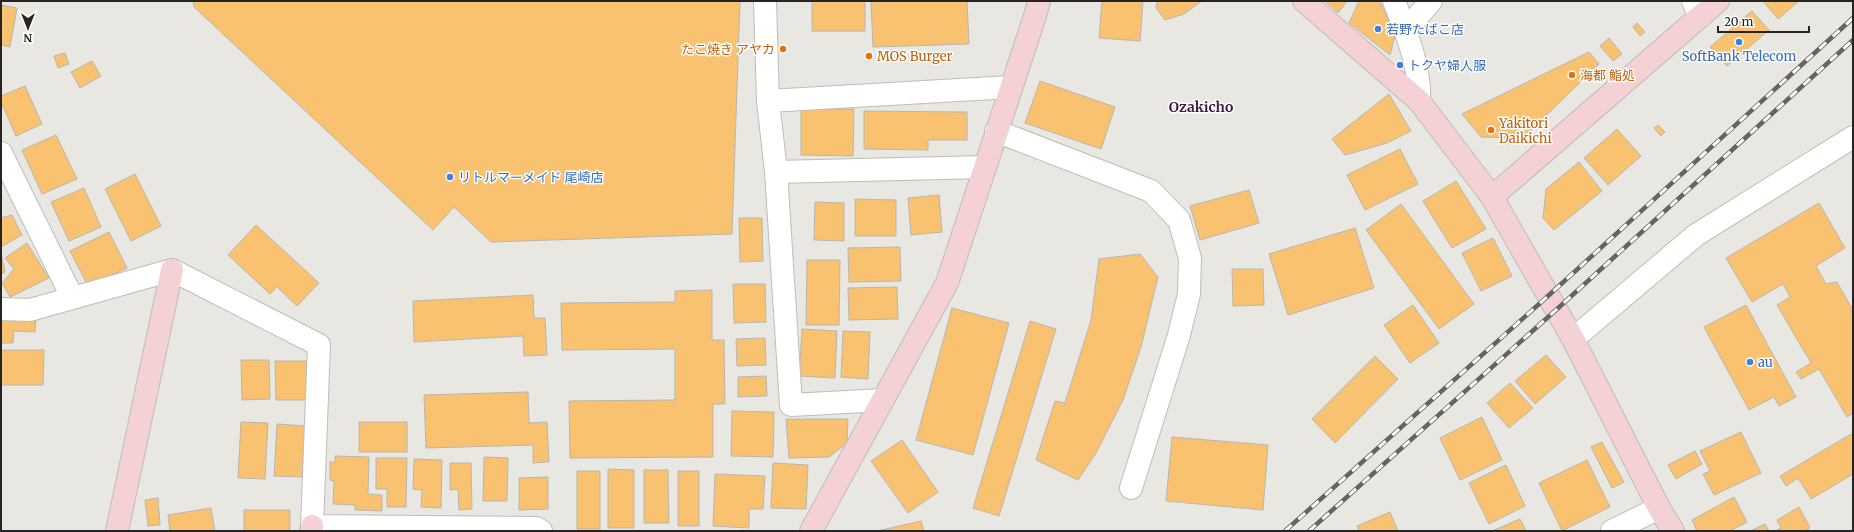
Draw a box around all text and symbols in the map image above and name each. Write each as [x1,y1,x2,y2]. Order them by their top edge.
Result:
north arrow [8,8,48,48]
scale bar [1718,8,1809,34]
text: 20 m [1724,14,1753,29]
place label: 若野たばこ店 [1386,21,1464,38]
marker: 若野たばこ店 [1373,24,1383,34]
text: N [23,31,32,45]
marker: SoftBank Telecom [1734,37,1744,47]
place label: たこ焼き アヤカ [681,41,775,58]
marker: たこ焼き アヤカ [778,44,788,54]
place label: MOS Burger [877,48,953,65]
place label: SoftBank Telecom [1682,48,1796,65]
marker: MOS Burger [864,51,874,61]
place label: トクヤ婦人服 [1408,57,1486,74]
marker: トクヤ婦人服 [1395,60,1405,70]
place label: 海都 鮨処 [1580,67,1635,84]
marker: 海都 鮨処 [1567,70,1577,80]
district label: Ozakicho [1169,98,1233,116]
place label: Yakitori Daikichi [1498,115,1552,147]
marker: Yakitori Daikichi [1486,125,1496,135]
place label: リトルマーメイド 尾崎店 [458,169,604,186]
marker: リトルマーメイド 尾崎店 [445,172,455,182]
place label: au [1758,354,1773,371]
marker: au [1745,357,1755,367]

